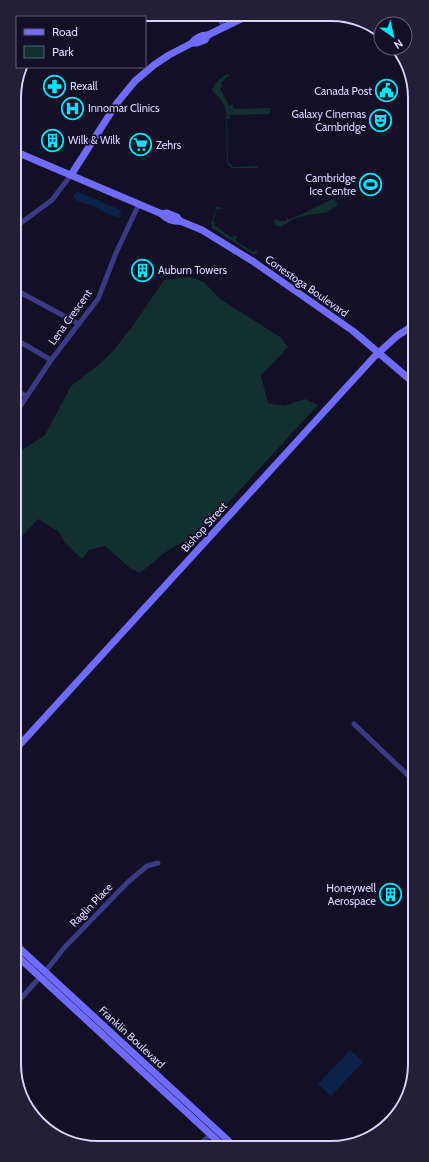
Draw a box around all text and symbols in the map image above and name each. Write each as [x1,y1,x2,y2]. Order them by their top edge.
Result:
legend [16,16,146,68]
north arrow [373,16,413,56]
text: Road [52,24,78,39]
text: N [391,36,406,52]
text: Park [52,44,74,59]
pharmacy icon: Rexall [42,73,68,99]
public building icon: Canada Post [374,78,400,104]
place label: Rexall [70,79,98,93]
place label: Canada Post [314,84,372,98]
hospital icon: Innomar Clinics [60,95,86,121]
place label: Innomar Clinics [88,101,160,115]
place label: Galaxy Cinemas Cambridge [291,107,366,134]
theatre icon: Galaxy Cinemas Cambridge [368,107,394,133]
building icon: Wilk & Wilk [39,127,65,153]
supermarket icon: Zehrs [128,132,154,158]
place label: Wilk & Wilk [68,133,120,147]
place label: Zehrs [156,138,182,152]
place label: Cambridge Ice Centre [305,171,356,198]
sports icon: Cambridge Ice Centre [358,171,384,197]
street label: Conestoga Boulevard [263,252,351,320]
building icon: Auburn Towers [130,257,156,283]
place label: Auburn Towers [158,263,227,277]
street label: Lena Crescent [45,286,95,348]
street label: Bishop Street [178,499,230,555]
street label: Raglin Place [67,880,116,930]
place label: Honeywell Aerospace [326,881,376,908]
building icon: Honeywell Aerospace [378,881,404,907]
street label: Franklin Boulevard [96,1003,168,1071]

